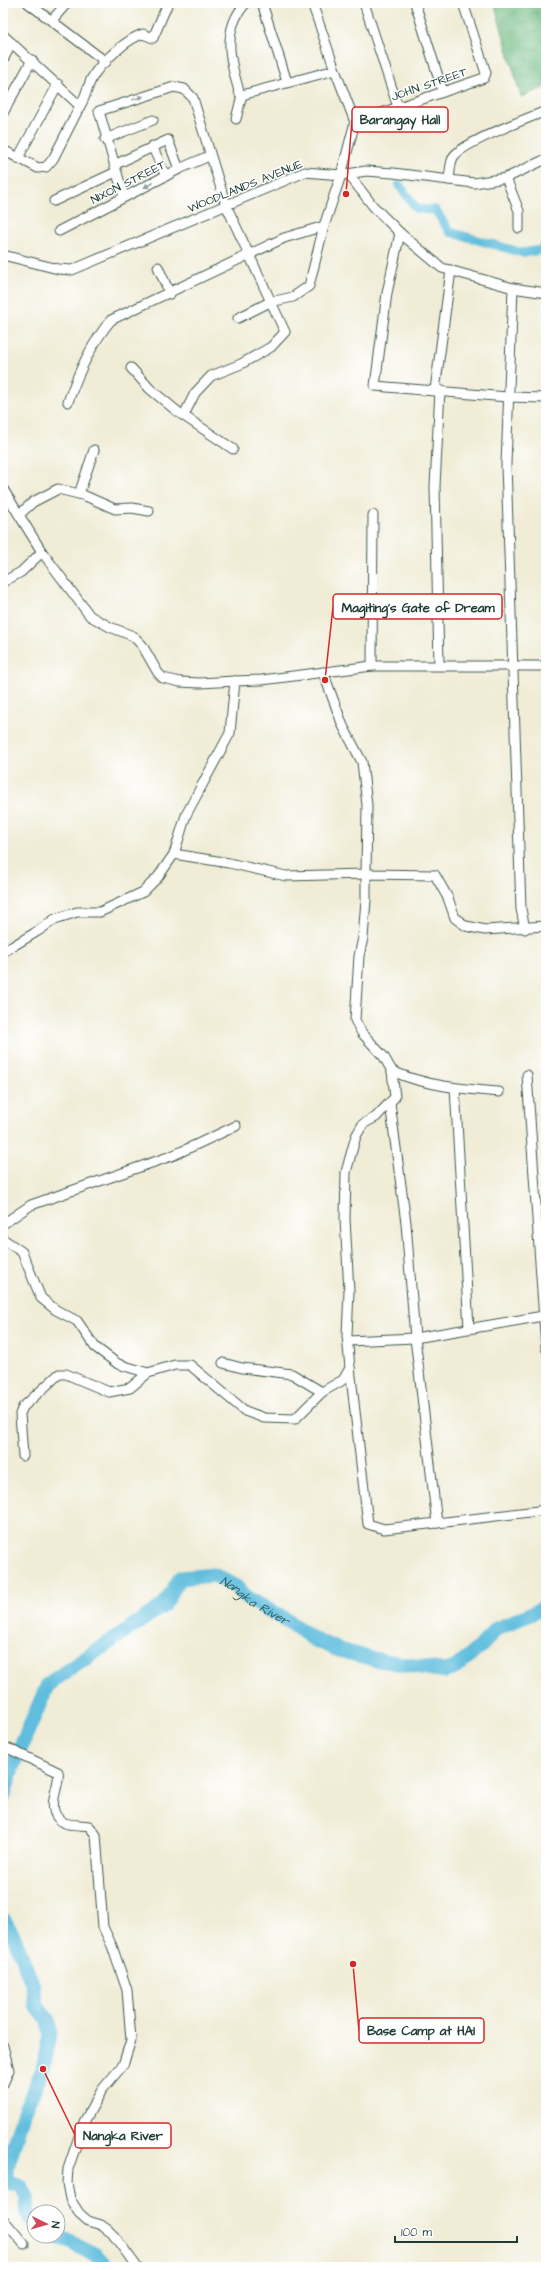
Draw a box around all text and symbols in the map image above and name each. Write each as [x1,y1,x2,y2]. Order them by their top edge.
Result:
street label: JOHN STREET [389,63,470,105]
one-way arrow [133,95,145,101]
callout: Barangay Hall [352,107,448,132]
text: Barangay Hall [360,111,440,131]
street label: NIXON STREET [88,156,169,209]
street label: WOODLANDS AVENUE [185,156,305,217]
one-way arrow [143,182,155,188]
callout: Magiting's Gate of Dream [333,594,502,619]
text: Magiting's Gate of Dream [341,599,495,619]
water label: Nangka River [217,1572,294,1631]
callout: Base Camp at HAI [359,2018,484,2043]
text: Base Camp at HAI [367,2022,475,2041]
callout: Nangka River [75,2123,171,2148]
text: Nangka River [83,2127,164,2147]
north arrow [26,2204,66,2244]
scale bar [395,2218,517,2244]
text: N [48,2221,63,2229]
text: 100 m [401,2224,432,2241]

